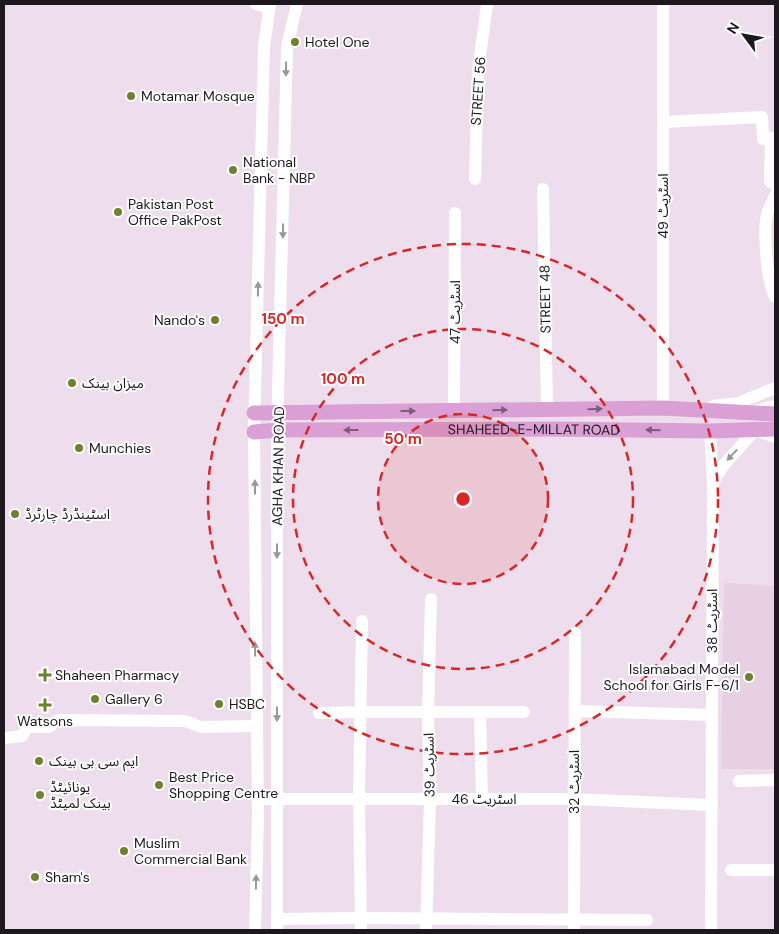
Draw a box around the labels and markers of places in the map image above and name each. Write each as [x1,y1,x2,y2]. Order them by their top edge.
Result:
place label: Hotel One [305,33,370,51]
marker: Hotel One [289,36,301,48]
place label: Motamar Mosque [141,87,255,105]
marker: Motamar Mosque [125,90,137,102]
place label: National Bank - NBP [243,153,315,187]
marker: National Bank - NBP [227,164,239,176]
place label: Pakistan Post Office PakPost [128,195,222,229]
marker: Pakistan Post Office PakPost [112,206,124,218]
place label: Nando's [154,311,205,329]
marker: Nando's [209,314,221,326]
place label: میزان بینک [82,374,144,392]
marker: میزان بینک [66,377,78,389]
place label: Munchies [89,439,151,457]
marker: Munchies [73,442,85,454]
centre of rings [454,490,472,508]
place label: اسٹینڈرڈ چارٹرڈ [25,505,110,524]
marker: اسٹینڈرڈ چارٹرڈ [9,508,21,520]
place label: Islamabad Model School for Girls F-6/1 [603,660,739,694]
place label: Shaheen Pharmacy [55,666,180,684]
marker: Shaheen Pharmacy [39,669,51,681]
marker: Islamabad Model School for Girls F-6/1 [743,671,755,683]
place label: Gallery 6 [105,690,163,708]
marker: Gallery 6 [89,693,101,705]
place label: HSBC [229,695,265,713]
marker: HSBC [213,698,225,710]
marker: Watsons [39,699,51,711]
place label: Watsons [17,712,73,730]
place label: ایم سی بی بینک [49,752,138,772]
marker: ایم سی بی بینک [33,755,45,767]
place label: Best Price Shopping Centre [169,768,278,802]
place label: یونائیٹڈ بینک لمیٹڈ [50,778,111,812]
marker: Best Price Shopping Centre [153,779,165,791]
marker: یونائیٹڈ بینک لمیٹڈ [34,789,46,801]
place label: Muslim Commercial Bank [134,834,247,868]
marker: Muslim Commercial Bank [118,845,130,857]
place label: Sham's [45,868,90,886]
marker: Sham's [29,871,41,883]

